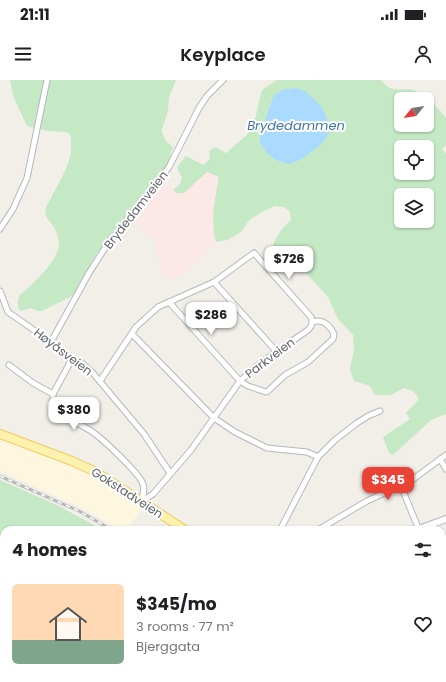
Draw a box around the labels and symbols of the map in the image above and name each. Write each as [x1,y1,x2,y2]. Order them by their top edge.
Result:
north arrow [394,92,434,132]
water label: Brydedammen [247,116,345,135]
street label: Brydedamveien [100,167,172,252]
pin: $726 [265,246,313,280]
pin: $286 [187,302,235,336]
street label: Høyåsveien [30,324,96,379]
street label: Parkveien [241,333,298,382]
pin: $380 [50,397,98,431]
street label: Gokstadveien [88,463,166,522]
pin: $345 [364,467,412,501]

